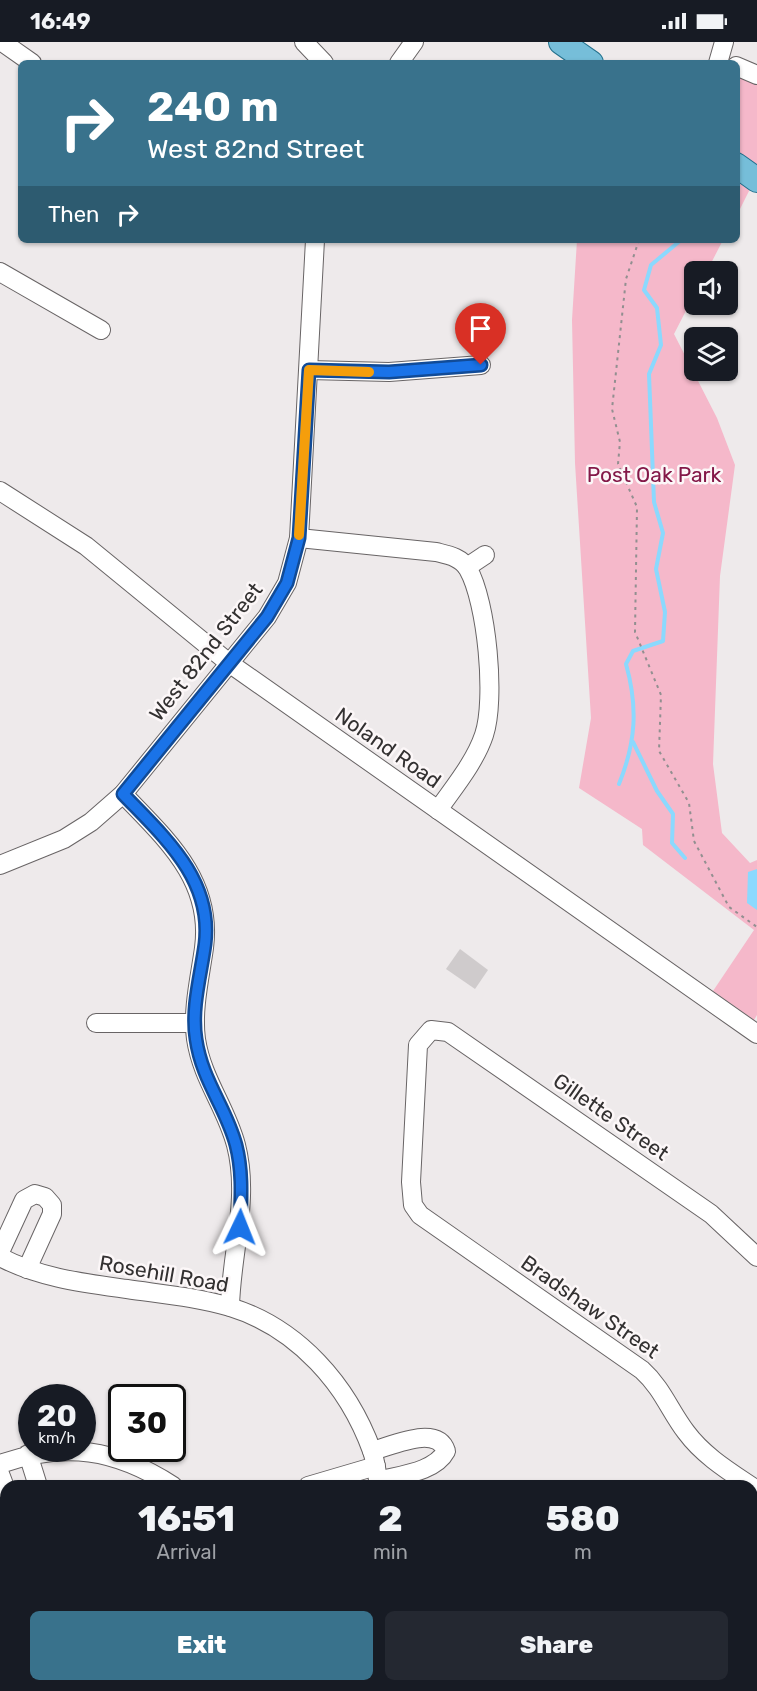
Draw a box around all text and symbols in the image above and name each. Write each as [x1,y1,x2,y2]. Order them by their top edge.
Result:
text: 16:49 [30,8,91,35]
text: 240 m [147,82,279,132]
icon: right [48,84,126,162]
text: West 82nd Street [147,133,364,165]
icon: right [111,198,144,231]
text: Then [48,201,99,228]
map controls [684,261,738,381]
button: sound [684,261,738,315]
pin [455,303,506,365]
icon: arrive [464,312,497,345]
button: layers [684,327,738,381]
park label: Post Oak Park [587,462,722,487]
street label: West 82nd Street [144,577,267,726]
street label: Noland Road [331,702,446,793]
street label: Gillette Street [549,1068,674,1166]
position arrow [208,1195,272,1259]
street label: Rosehill Road [97,1250,231,1297]
street label: Bradshaw Street [516,1250,664,1364]
speed limit sign: 30 [108,1384,186,1462]
text: 20 [37,1398,77,1434]
text: km/h [38,1429,76,1447]
text: 16:51 [138,1497,235,1540]
text: 2 [378,1497,403,1540]
text: 580 [546,1497,620,1540]
text: Arrival [157,1540,217,1564]
text: min [373,1540,408,1564]
text: m [574,1540,592,1564]
button: Exit [30,1611,373,1680]
button: Share [385,1611,728,1680]

